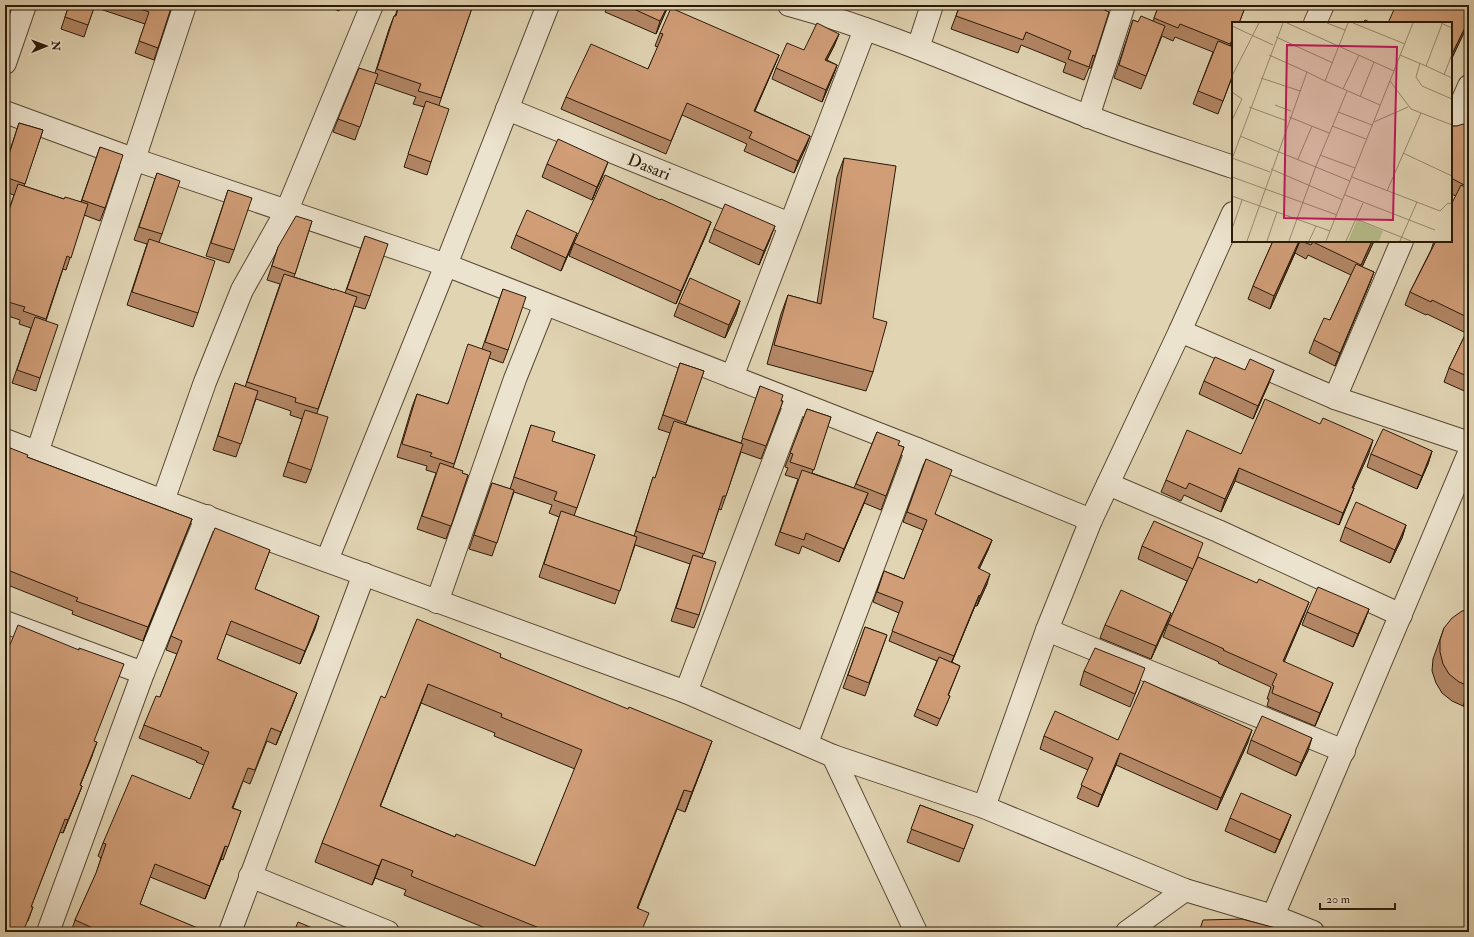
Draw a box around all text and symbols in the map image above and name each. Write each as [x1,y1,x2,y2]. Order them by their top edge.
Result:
inset map [1232,22,1452,242]
north arrow [26,26,66,66]
text: N [49,40,62,52]
street label: Dasari [624,149,674,185]
scale bar [1320,885,1395,911]
text: 20 m [1326,892,1351,907]

